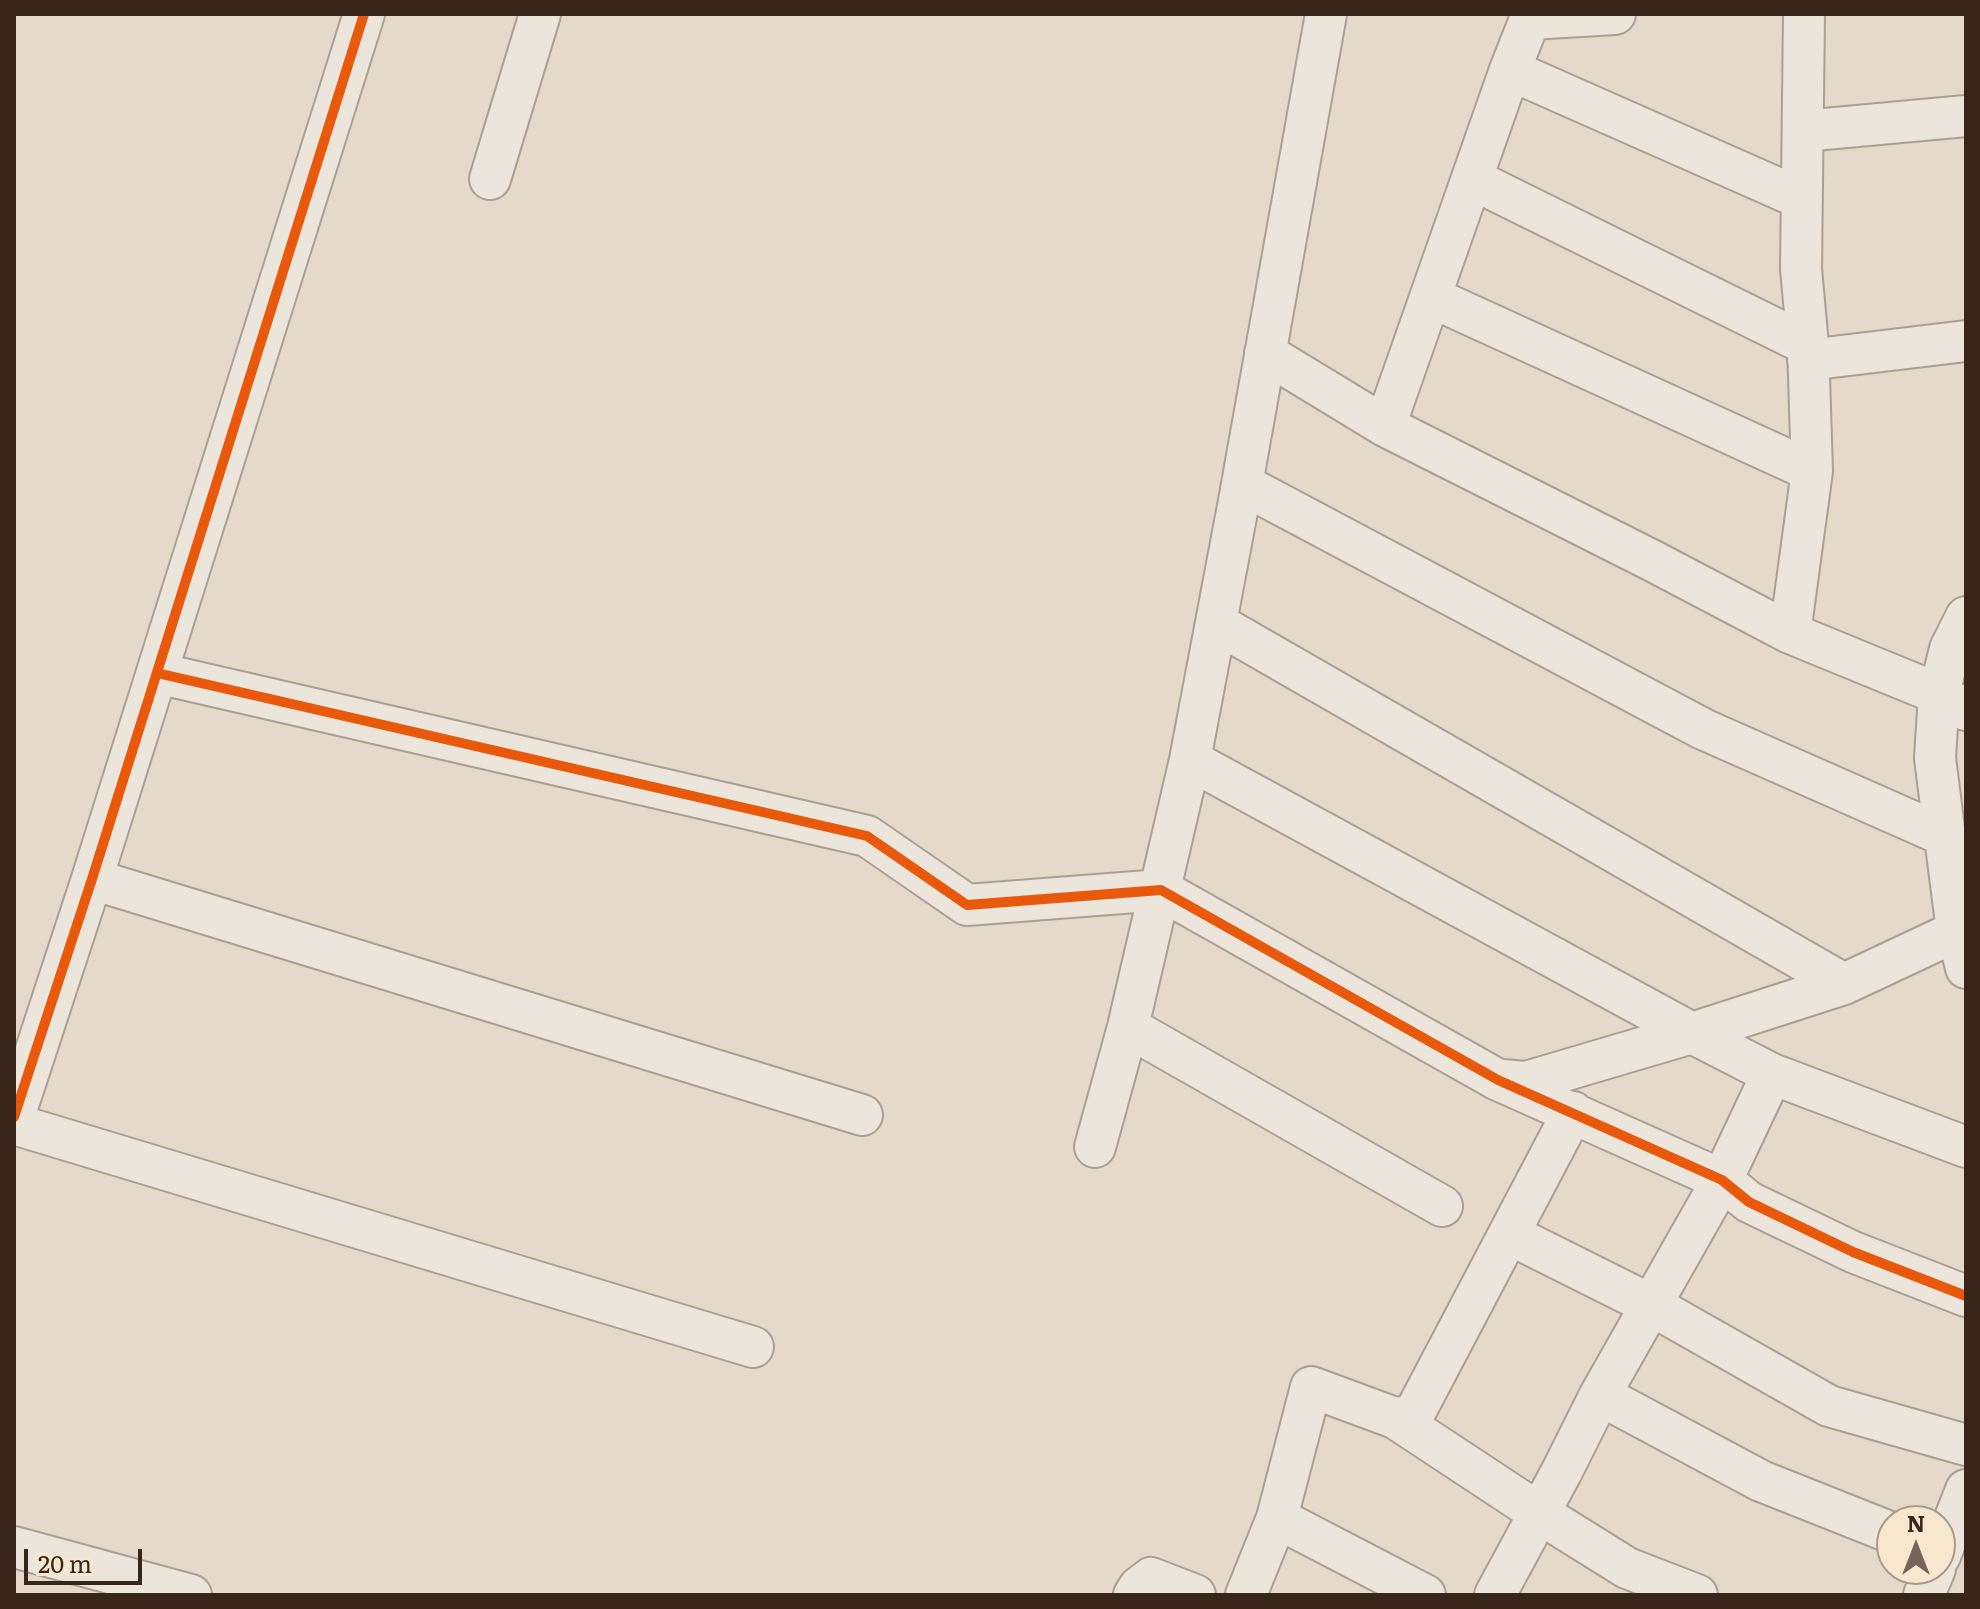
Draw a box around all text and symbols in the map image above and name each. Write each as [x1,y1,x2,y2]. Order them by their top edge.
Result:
north arrow [1876,1505,1956,1585]
text: N [1907,1506,1925,1539]
scale bar [28,1533,146,1583]
text: 20 m [38,1545,92,1580]

